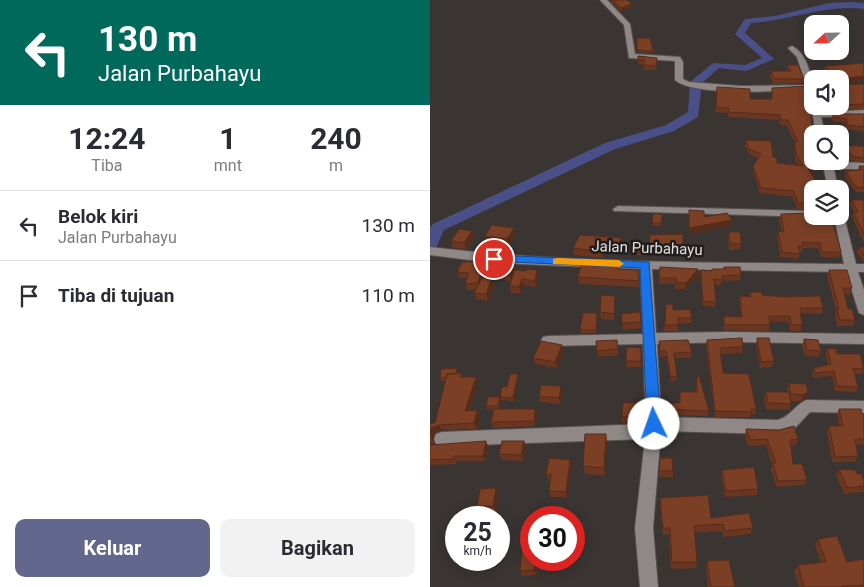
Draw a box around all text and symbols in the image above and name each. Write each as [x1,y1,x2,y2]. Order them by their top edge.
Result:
north arrow [804,15,849,60]
map controls [804,15,849,225]
text: 130 m [98,19,197,60]
icon: left [15,20,80,85]
text: Jalan Purbahayu [98,61,261,86]
button: sound [804,70,849,115]
text: 12:24 [68,121,146,156]
text: 1 [219,121,236,156]
text: 240 [310,121,362,156]
button: search [804,125,849,170]
text: Tiba [91,156,122,175]
text: mnt [214,156,242,175]
text: m [329,156,343,175]
button: layers [804,180,849,225]
text: Belok kiri [58,205,138,228]
icon: left [15,212,43,240]
text: 130 m [362,214,415,237]
text: Jalan Purbahayu [58,228,177,247]
street label: Jalan Purbahayu [591,237,703,259]
pin [473,238,515,280]
icon: arrive [480,245,508,273]
icon: arrive [15,282,43,310]
text: Tiba di tujuan [58,284,174,307]
text: 110 m [362,284,415,307]
position arrow [627,397,679,449]
speed limit sign: 30 [520,506,585,571]
text: 25 [463,518,492,547]
button: Keluar [15,519,210,577]
button: Bagikan [220,519,415,577]
text: km/h [463,544,492,558]

